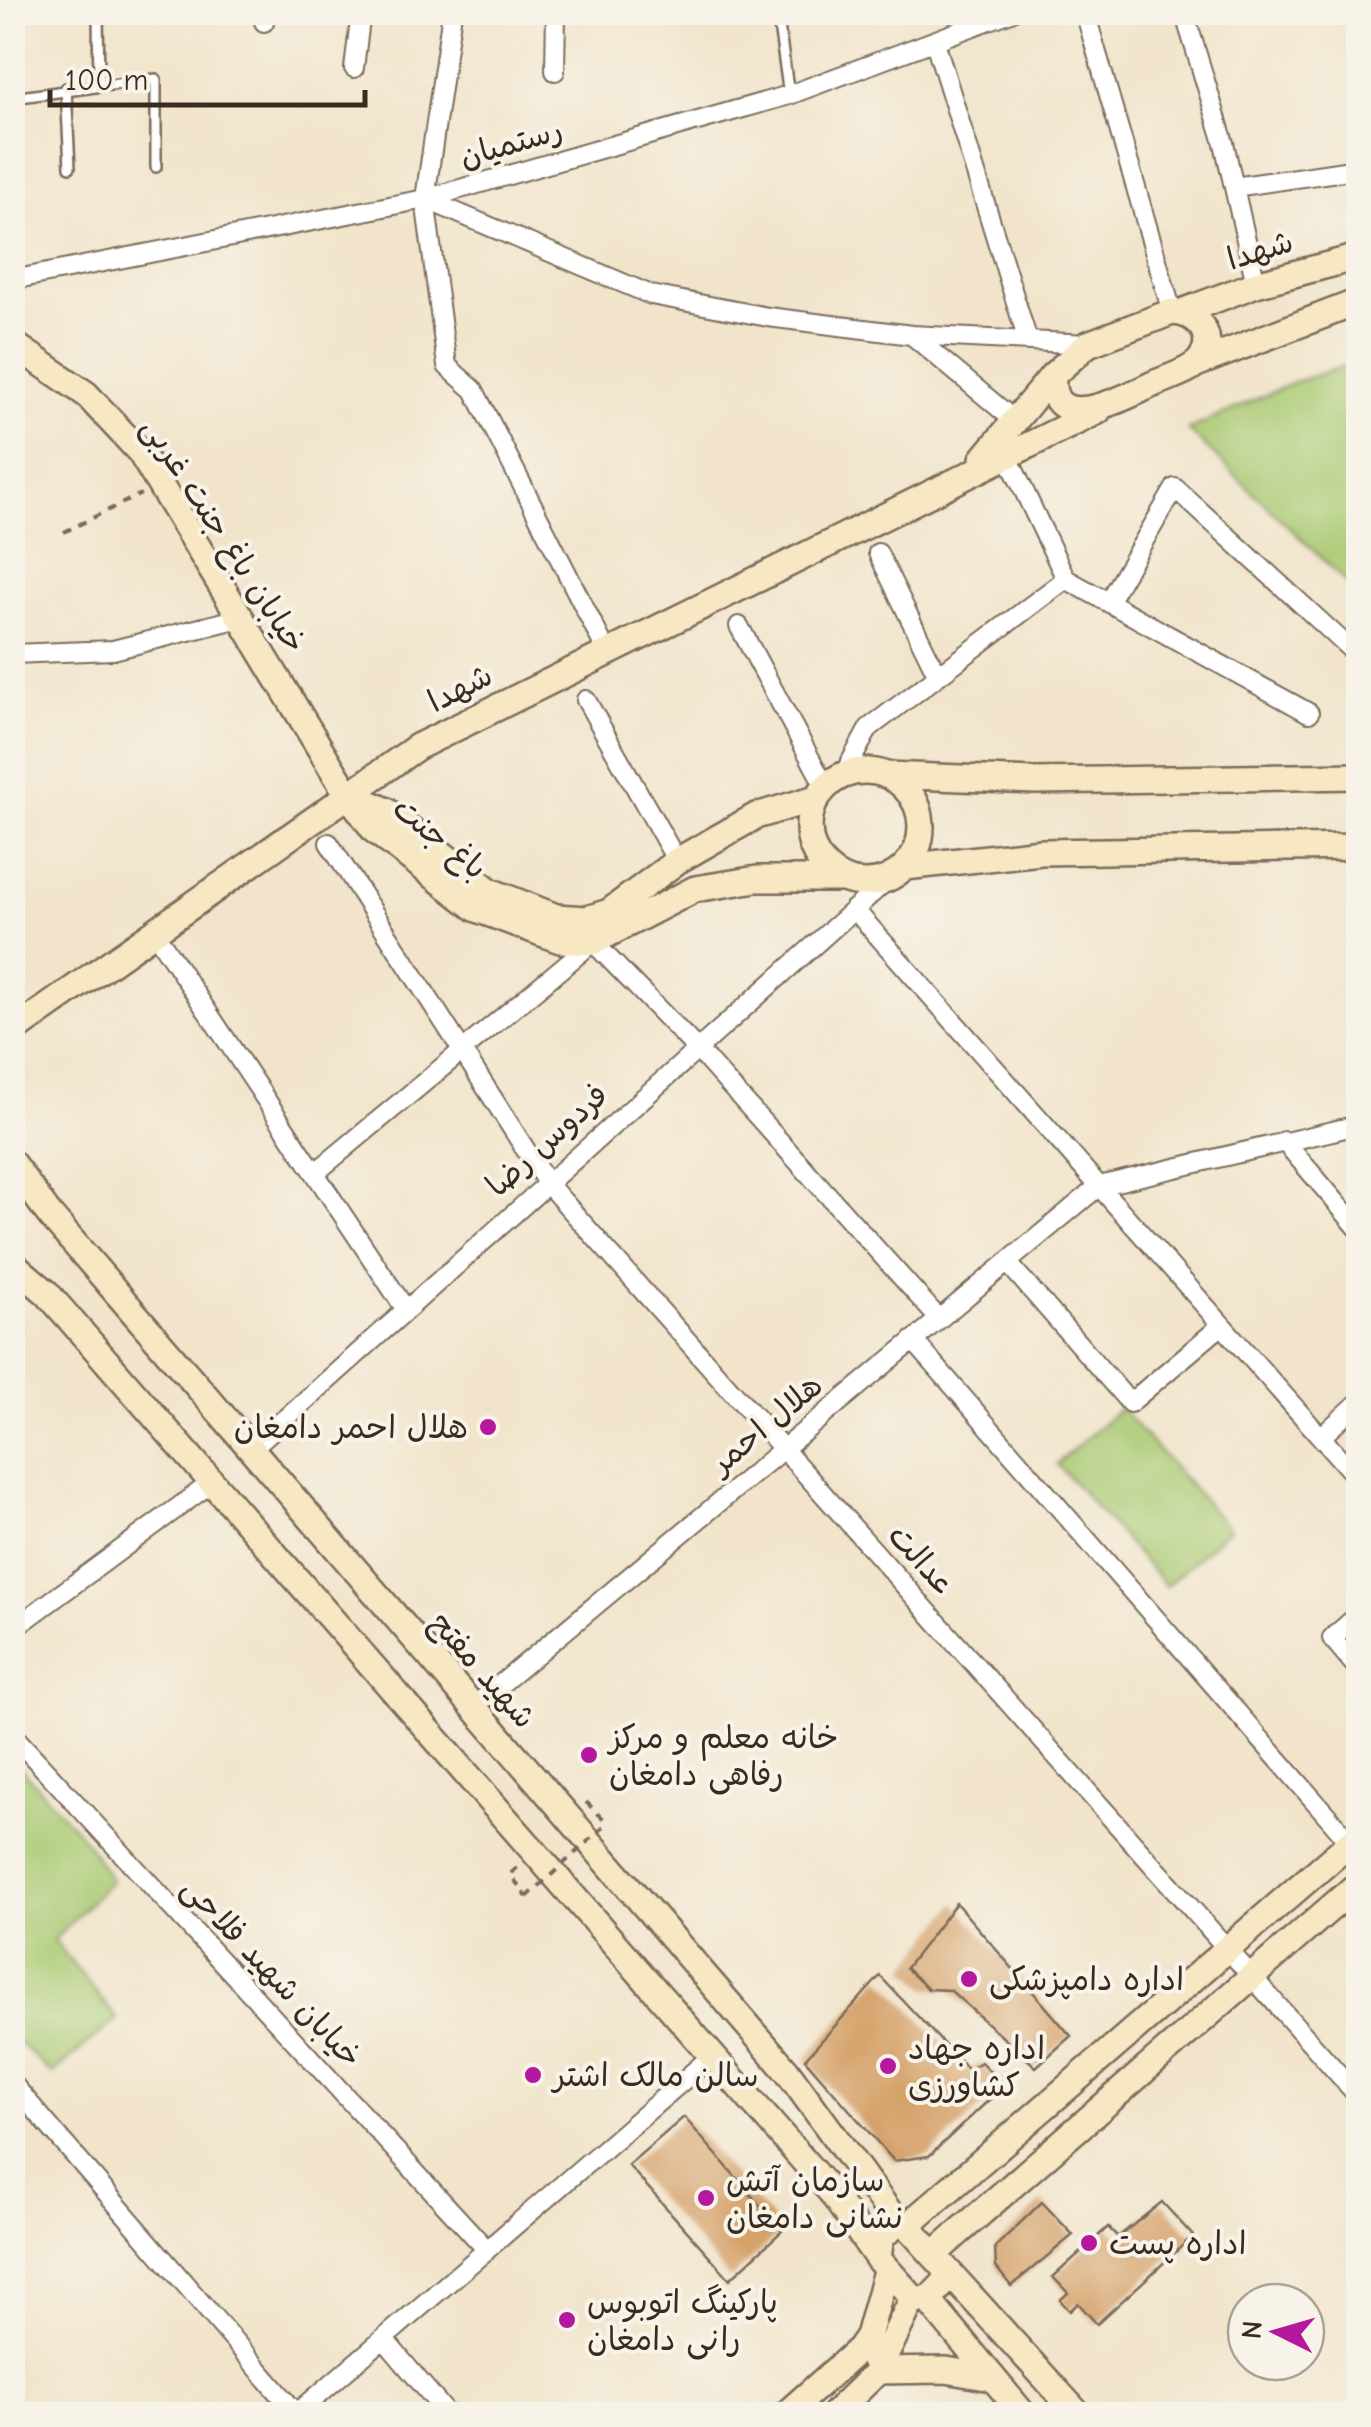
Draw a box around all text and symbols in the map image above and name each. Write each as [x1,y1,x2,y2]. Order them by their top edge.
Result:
scale bar [50,45,365,107]
text: 100 m [65,63,148,98]
street label: رستمیان [455,111,567,175]
street label: شهدا [1222,222,1298,278]
street label: خیابان باغ جنت غربی [131,410,314,662]
street label: شهدا [422,656,498,720]
street label: باغ جنت [383,789,494,890]
street label: فردوس رضا [479,1076,615,1204]
street label: هلال احمر [700,1366,830,1484]
place label: هلال احمر دامغان [234,1409,468,1446]
marker: هلال احمر دامغان [477,1416,499,1438]
street label: عدالت [881,1517,963,1603]
street label: شهید مفتح [420,1604,543,1738]
place label: خانه معلم و مرکز رفاهی دامغان [606,1719,838,1795]
marker: خانه معلم و مرکز رفاهی دامغان [578,1744,600,1766]
street label: خیابان شهید فلاحی [173,1869,370,2076]
place label: اداره دامپزشکی [989,1961,1184,2000]
marker: اداره دامپزشکی [958,1968,980,1990]
place label: اداره جهاد کشاورزی [908,2030,1045,2104]
marker: اداره جهاد کشاورزی [877,2055,899,2077]
place label: سالن مالک اشتر [550,2057,759,2094]
marker: سالن مالک اشتر [522,2064,544,2086]
place label: سازمان آتش نشانی دامغان [726,2162,903,2238]
marker: سازمان آتش نشانی دامغان [695,2187,717,2209]
place label: اداره پست [1109,2225,1246,2264]
marker: اداره پست [1078,2232,1100,2254]
north arrow [1226,2282,1326,2382]
place label: پارکینگ اتوبوس رانی دامغان [587,2284,778,2360]
marker: پارکینگ اتوبوس رانی دامغان [556,2309,578,2331]
text: N [1235,2319,1269,2340]

